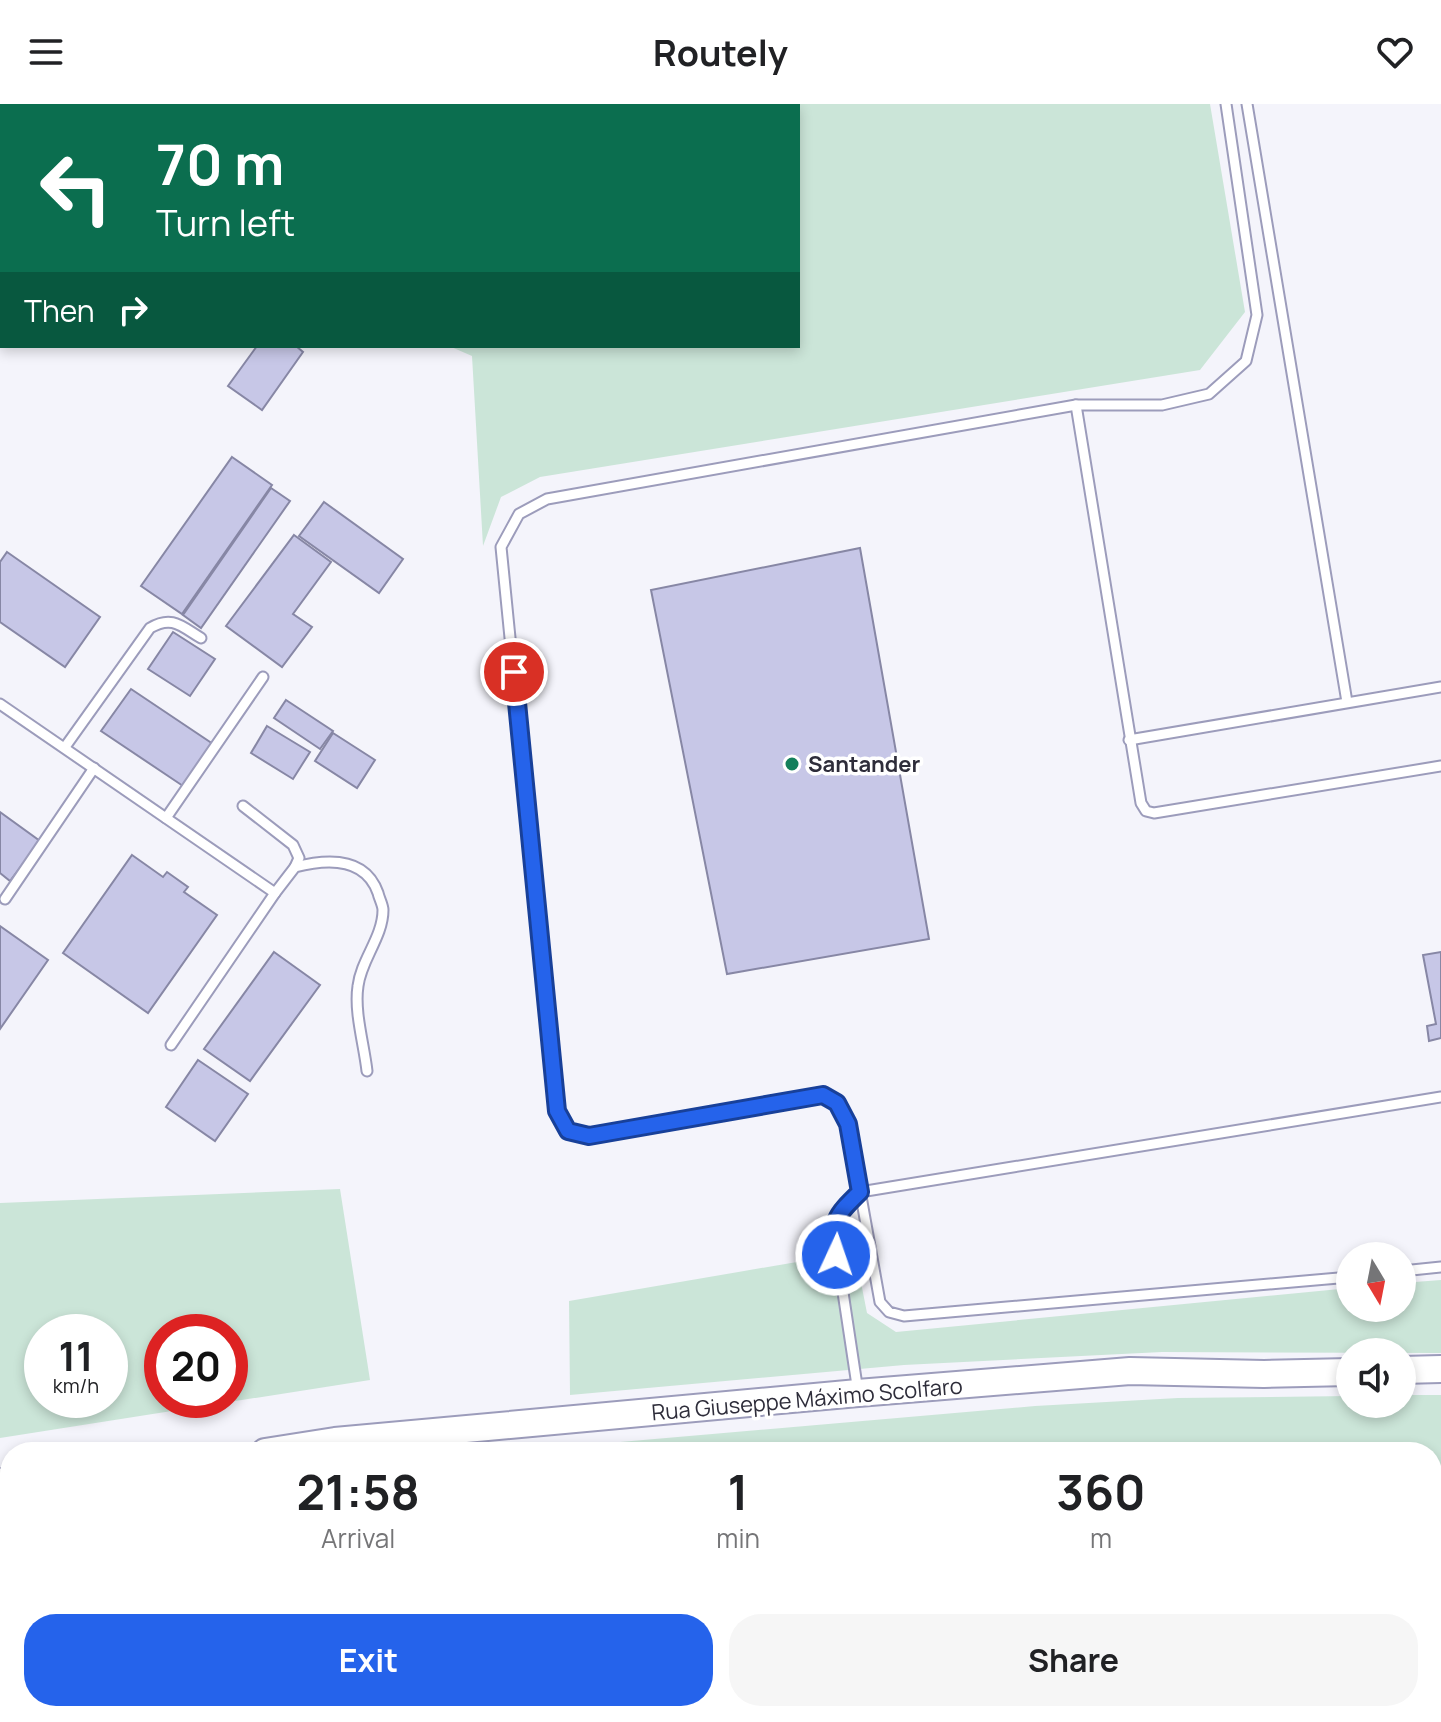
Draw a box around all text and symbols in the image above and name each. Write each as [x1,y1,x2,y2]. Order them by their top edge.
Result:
text: Routely [653,28,788,77]
icon: menu [24,30,68,74]
icon: heart [1373,30,1417,74]
text: 70 m [156,125,284,202]
icon: left [24,136,128,240]
text: Turn left [156,198,295,247]
icon: right [111,288,155,332]
text: Then [24,290,95,331]
pin [480,638,548,706]
icon: arrive [492,650,536,694]
place label: Santander [808,749,920,779]
marker: Santander [783,755,801,773]
position arrow [794,1213,878,1297]
north arrow [1336,1242,1416,1322]
map controls [1336,1242,1416,1418]
speed limit sign: 20 [144,1314,248,1418]
text: 11 [58,1328,94,1383]
button: sound [1336,1338,1416,1418]
street label: Rua Giuseppe Máximo Scolfaro [650,1370,964,1428]
text: km/h [53,1372,99,1399]
text: 21:58 [296,1459,420,1524]
text: 1 [728,1459,749,1524]
text: 360 [1056,1459,1146,1524]
text: Arrival [321,1520,395,1556]
text: min [716,1520,760,1556]
text: m [1090,1520,1112,1556]
button: Exit [24,1614,713,1706]
button: Share [729,1614,1418,1706]

